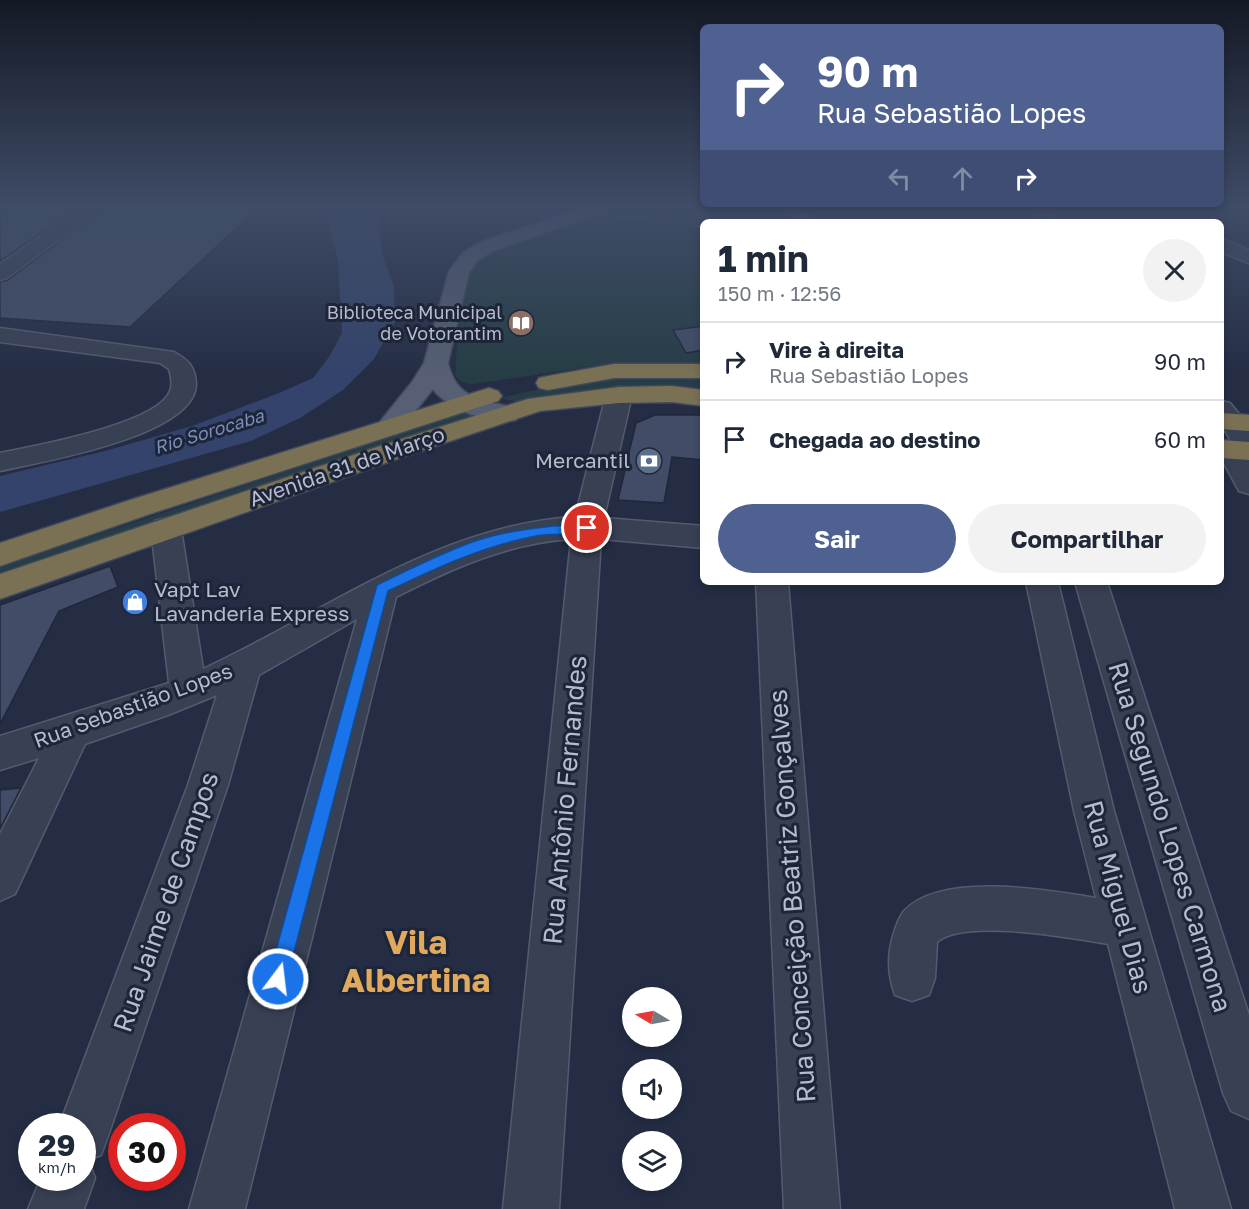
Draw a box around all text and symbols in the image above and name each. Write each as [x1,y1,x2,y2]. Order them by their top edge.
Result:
text: 90 m [817,46,918,96]
icon: right [718,48,796,126]
text: Rua Sebastião Lopes [817,97,1086,129]
icon: left [883,162,916,195]
icon: ahead [946,162,979,195]
icon: right [1009,162,1042,195]
text: 1 min [718,237,809,280]
button: close [1143,239,1206,302]
text: 150 m · 12:56 [718,281,841,305]
place label: Biblioteca Municipal de Votorantim [327,301,502,344]
library icon: Biblioteca Municipal de Votorantim [506,308,536,338]
text: Vire à direita [769,336,904,363]
icon: right [718,345,751,378]
text: 90 m [1154,348,1206,375]
text: Rua Sebastião Lopes [769,363,969,387]
water label: Rio Sorocaba [151,404,267,458]
street label: Avenida 31 de Março [246,420,448,512]
icon: arrive [718,423,751,456]
text: Chegada ao destino [769,426,981,453]
text: 60 m [1154,426,1206,453]
bank icon: Mercantil [634,446,664,476]
place label: Mercantil [535,447,630,473]
pin [561,502,612,553]
button: Sair [718,504,956,573]
button: Compartilhar [968,504,1206,573]
icon: arrive [570,511,603,544]
place label: Vapt Lav Lavanderia Express [154,576,349,626]
shop icon: Vapt Lav Lavanderia Express [120,587,150,617]
street label: Rua Antônio Fernandes [536,654,593,946]
street label: Rua Sebastião Lopes [30,657,236,753]
street label: Rua Segundo Lopes Carmona [1102,658,1239,1016]
street label: Rua Conceição Beatriz Gonçalves [762,688,821,1104]
street label: Rua Jaime de Campos [106,768,225,1036]
street label: Rua Miguel Dias [1078,797,1159,997]
district label: Vila Albertina [342,922,490,999]
position arrow [246,947,310,1011]
north arrow [622,987,682,1047]
map controls [622,987,682,1191]
button: sound [622,1059,682,1119]
speed limit sign: 30 [108,1113,186,1191]
text: 29 [38,1127,76,1163]
button: layers [622,1131,682,1191]
text: km/h [38,1158,76,1176]

